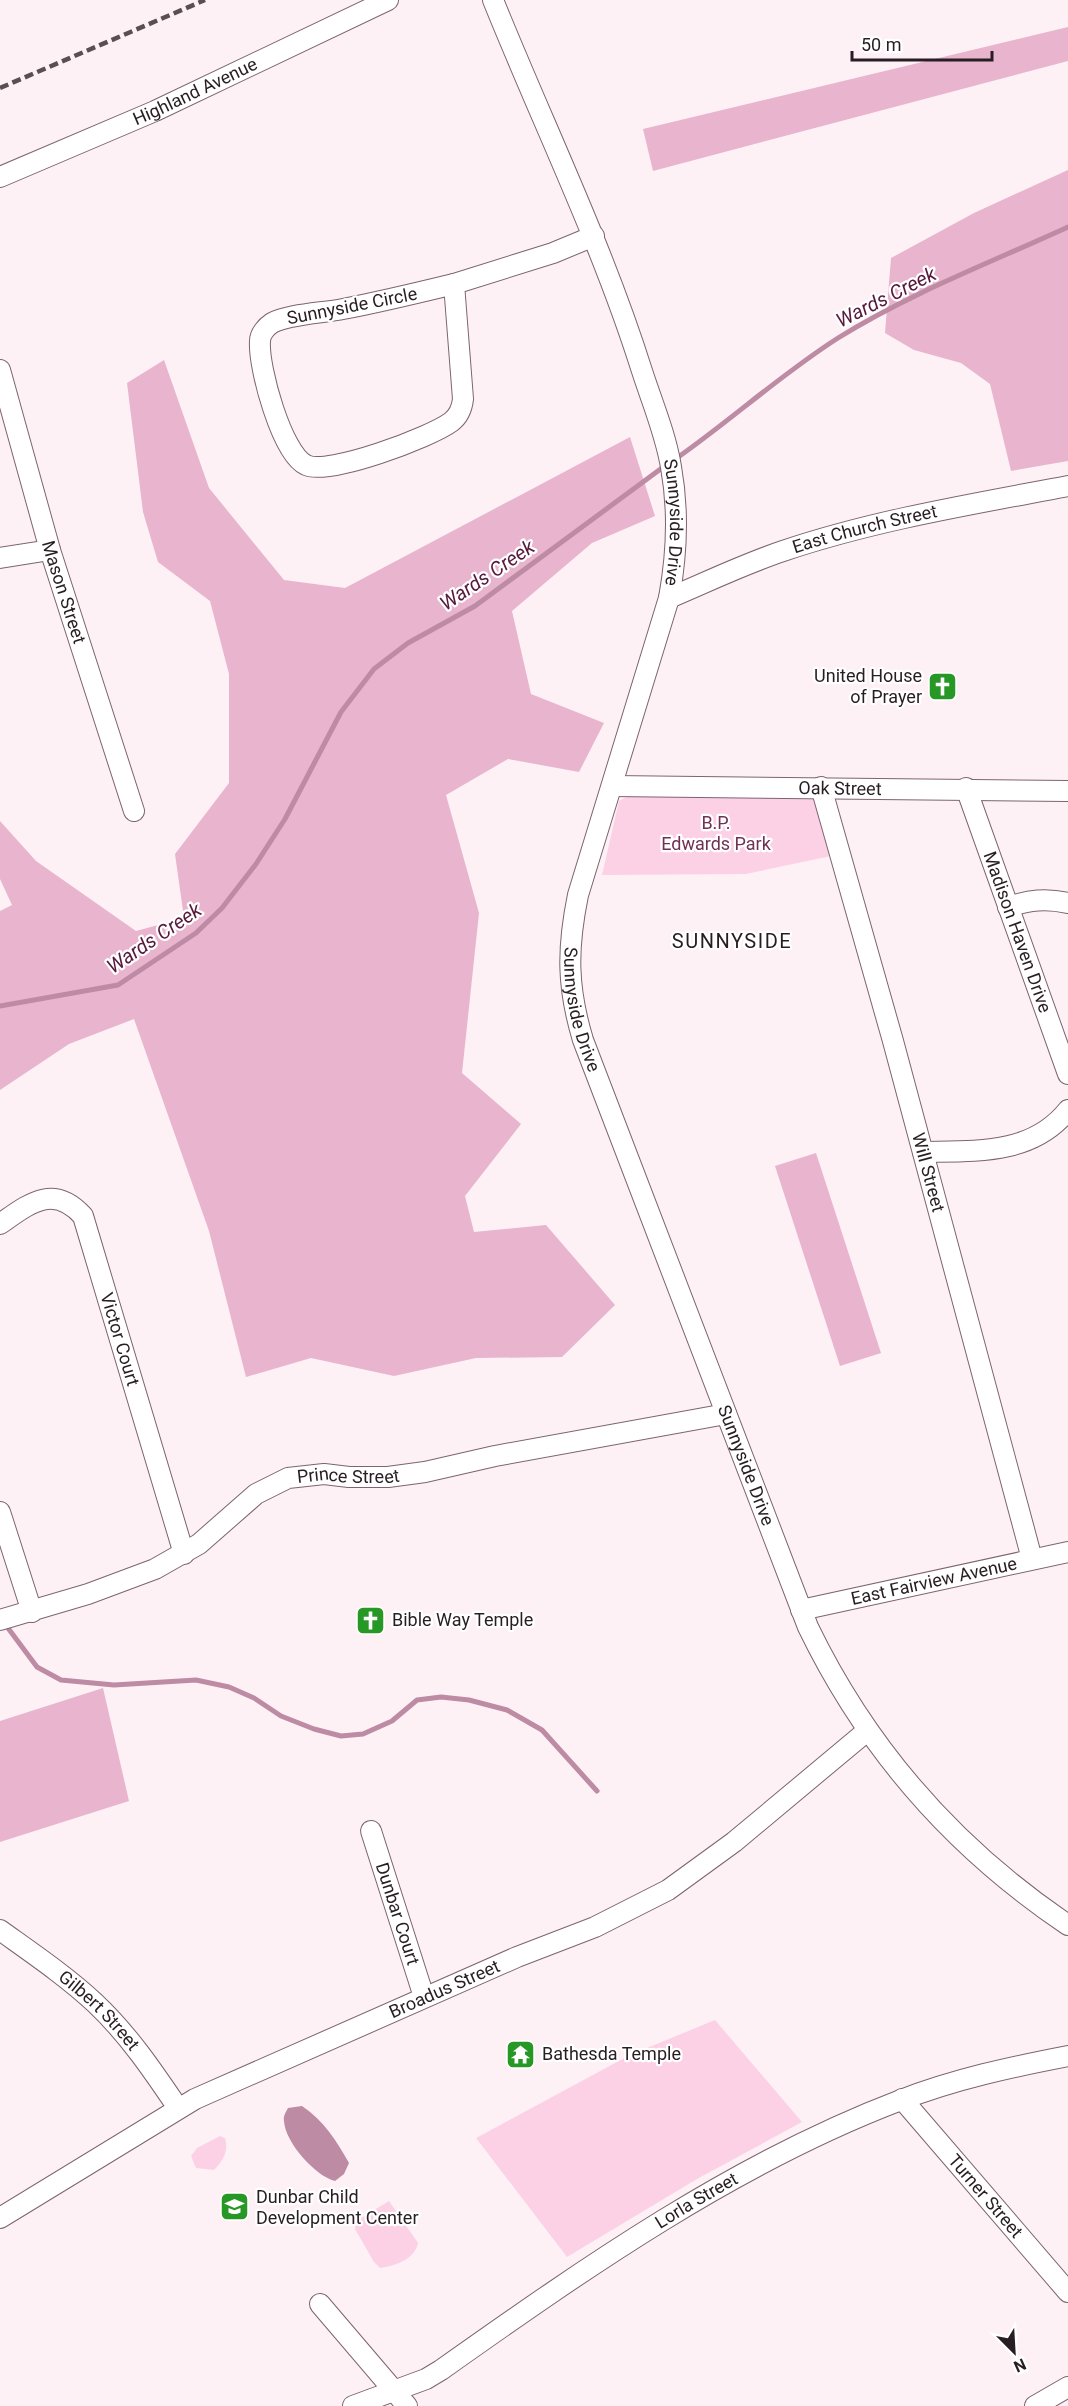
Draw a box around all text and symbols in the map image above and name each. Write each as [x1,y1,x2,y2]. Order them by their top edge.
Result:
scale bar [852,24,992,62]
text: 50 m [861,34,901,55]
street label: Highland Avenue [130,53,260,129]
water label: Wards Creek [832,261,941,332]
street label: Sunnyside Circle [285,283,419,328]
street label: Sunnyside Drive [660,457,687,587]
street label: East Church Street [790,500,939,557]
water label: Wards Creek [435,534,540,615]
street label: Mason Street [38,538,90,646]
place label: United House of Prayer [814,665,922,707]
church icon: United House of Prayer [927,670,959,702]
street label: Oak Street [798,777,882,799]
park label: B.P. Edwards Park [661,812,772,854]
street label: Madison Haven Drive [979,849,1056,1015]
water label: Wards Creek [102,897,207,978]
district label: SUNNYSIDE [672,929,792,953]
street label: Sunnyside Drive [560,947,605,1075]
street label: Will Street [908,1130,949,1214]
street label: Victor Court [97,1290,144,1389]
street label: Sunnyside Drive [714,1402,779,1528]
street label: Prince Street [296,1463,401,1487]
street label: East Fairview Avenue [849,1552,1019,1609]
church icon: Bible Way Temple [355,1604,387,1636]
place label: Bible Way Temple [392,1609,533,1630]
street label: Dunbar Court [372,1860,424,1968]
street label: Broadus Street [386,1955,503,2022]
street label: Gilbert Street [55,1966,144,2054]
temple icon: Bathesda Temple [505,2038,537,2070]
place label: Bathesda Temple [542,2043,681,2064]
street label: Turner Street [944,2150,1028,2242]
street label: Lorla Street [651,2168,741,2233]
place label: Dunbar Child Development Center [256,2186,419,2228]
school or university icon: Dunbar Child Development Center [219,2191,251,2223]
north arrow [984,2322,1044,2382]
text: N [1011,2354,1029,2376]

